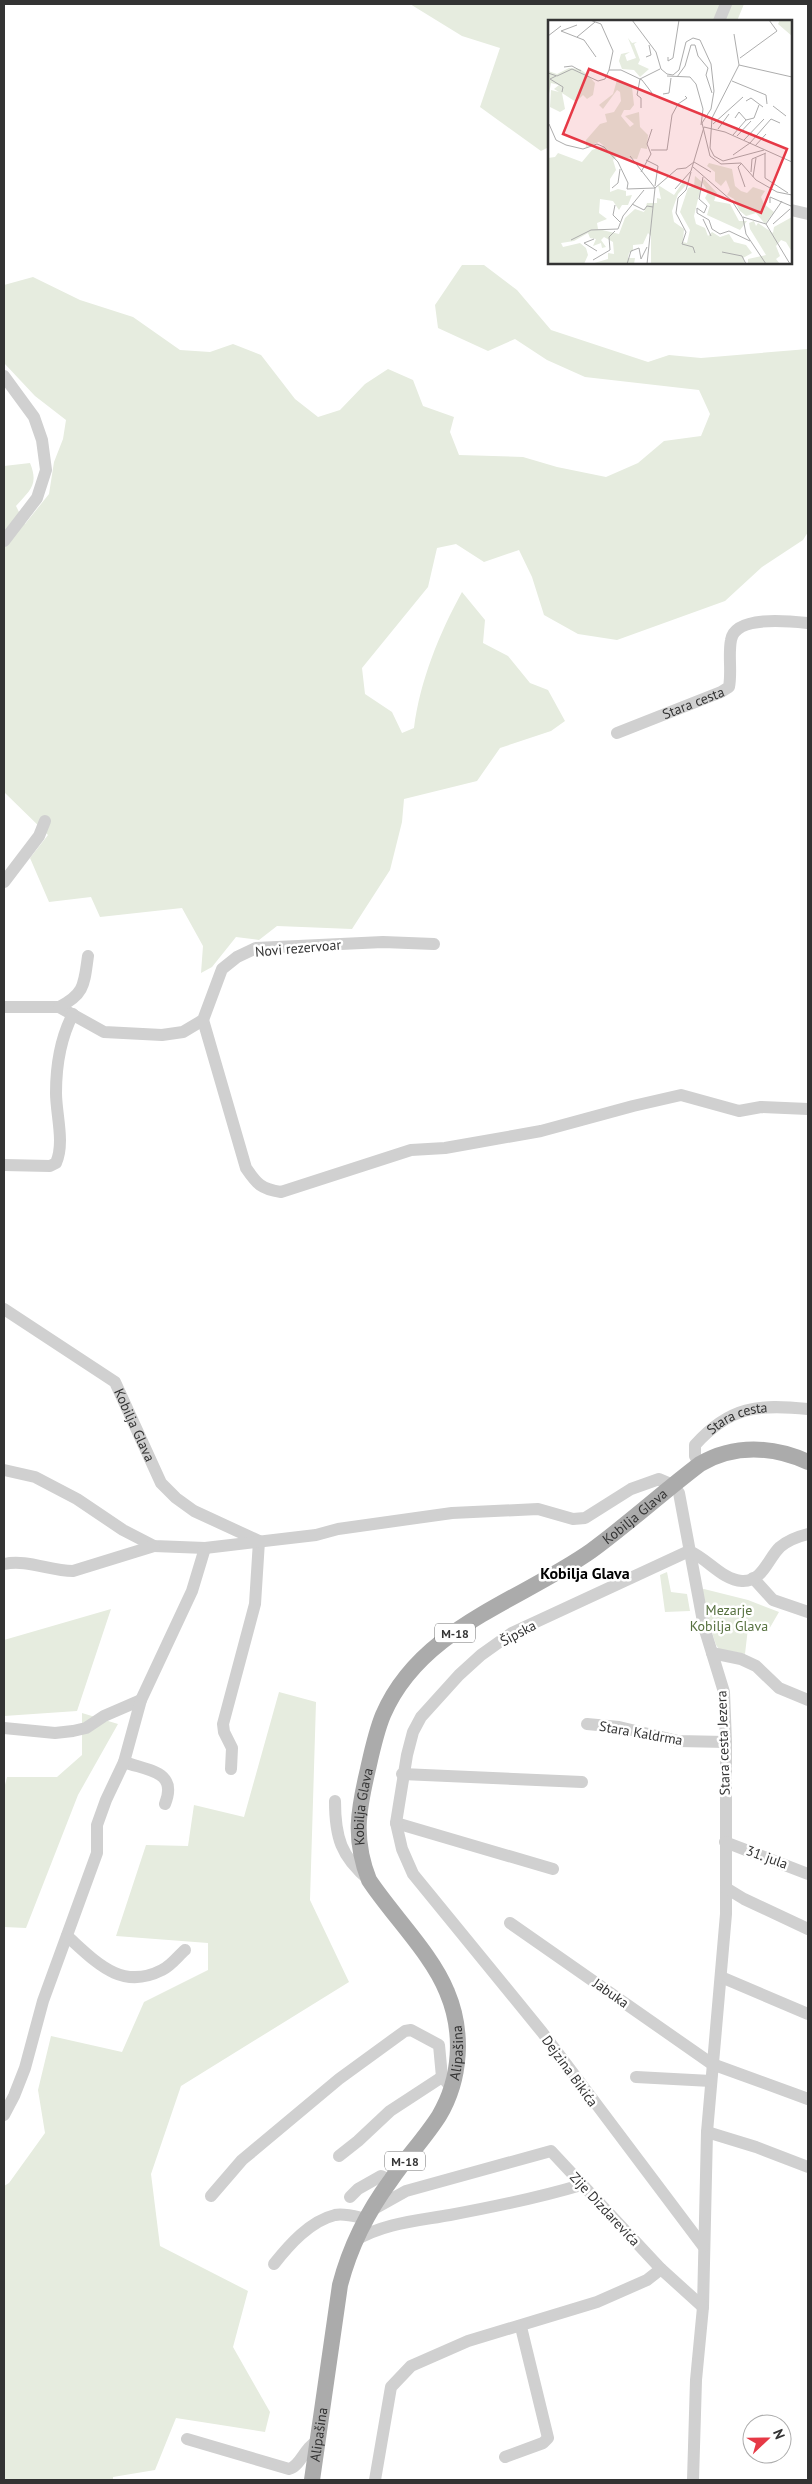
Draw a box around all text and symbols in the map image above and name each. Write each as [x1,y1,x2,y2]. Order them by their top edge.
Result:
inset map [548,20,792,264]
street label: Stara cesta [660,683,727,723]
street label: Novi rezervoar [254,935,342,961]
street label: Kobilja Glava [110,1385,159,1464]
street label: Stara cesta [703,1398,768,1438]
street label: Kobilja Glava [599,1485,671,1548]
district label: Kobilja Glava [540,1563,630,1583]
park label: Mezarje Kobilja Glava [690,1601,768,1635]
street label: Šipska [497,1616,539,1650]
road number: M-18 [435,1624,475,1642]
street label: Stara cesta Jezera [712,1690,734,1796]
street label: Stara Kaldrma [598,1717,684,1749]
street label: Kobilja Glava [350,1766,377,1846]
street label: 31. jula [744,1841,790,1873]
street label: Jabuka [589,1974,632,2012]
street label: Alipašina [445,2024,467,2082]
street label: Dejzina Bikića [538,2032,602,2110]
road number: M-18 [385,2152,425,2170]
street label: Zije Dizdarevića [566,2168,644,2250]
street label: Alipašina [306,2406,331,2463]
north arrow [742,2414,792,2464]
text: N [769,2426,789,2442]

